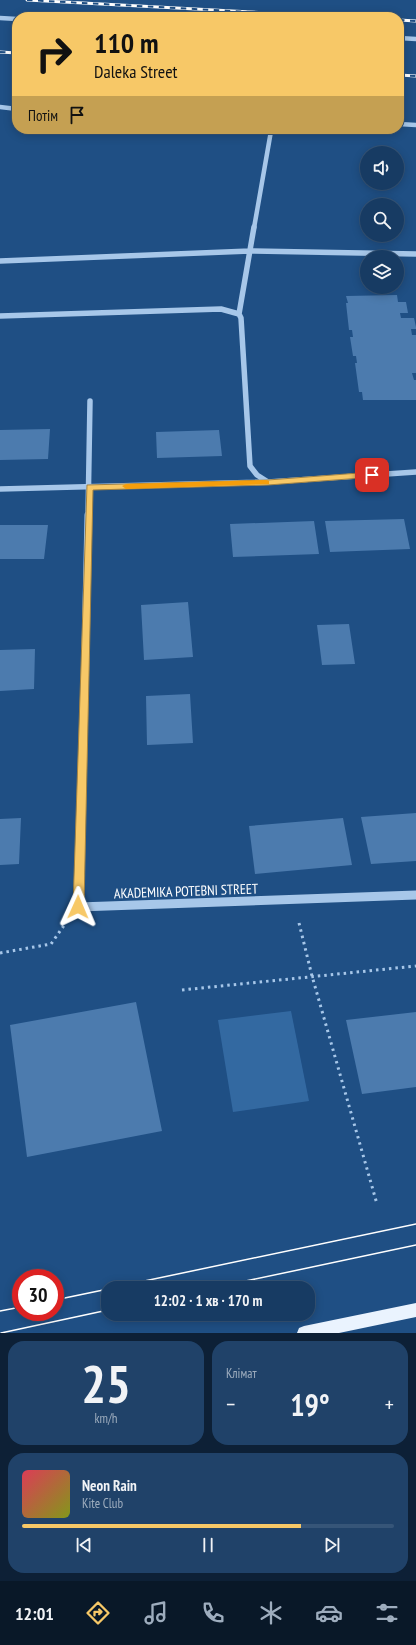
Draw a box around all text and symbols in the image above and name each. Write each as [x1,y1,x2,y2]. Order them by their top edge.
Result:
text: 110 m [94,24,158,61]
icon: right [28,28,80,80]
text: Daleka Street [94,60,178,83]
icon: arrive [66,104,88,126]
text: Потім [28,106,58,125]
map controls [360,146,404,294]
button: sound [360,146,404,190]
button: search [360,198,404,242]
button: layers [360,250,404,294]
pin [355,458,389,492]
icon: arrive [361,464,383,486]
street label: AKADEMIKA POTEBNI STREET [114,879,259,903]
position arrow [57,886,99,928]
speed limit sign: 30 [12,1269,64,1321]
text: 12:02 · 1 хв · 170 m [154,1291,262,1310]
text: 25 [81,1350,131,1417]
text: Клімат [226,1365,257,1382]
text: 19° [290,1385,330,1424]
text: − [226,1390,235,1418]
text: + [385,1390,394,1418]
text: km/h [94,1410,118,1427]
text: Neon Rain [82,1476,137,1495]
text: Kite Club [82,1495,123,1512]
icon: previous [73,1534,95,1556]
icon: pause [197,1534,219,1556]
icon: next [321,1534,343,1556]
icon: directions [84,1599,112,1627]
icon: music [142,1599,170,1627]
icon: phone [199,1599,227,1627]
icon: climate [257,1599,285,1627]
icon: car [315,1599,343,1627]
icon: filters [373,1599,401,1627]
text: 12:01 [15,1602,54,1625]

